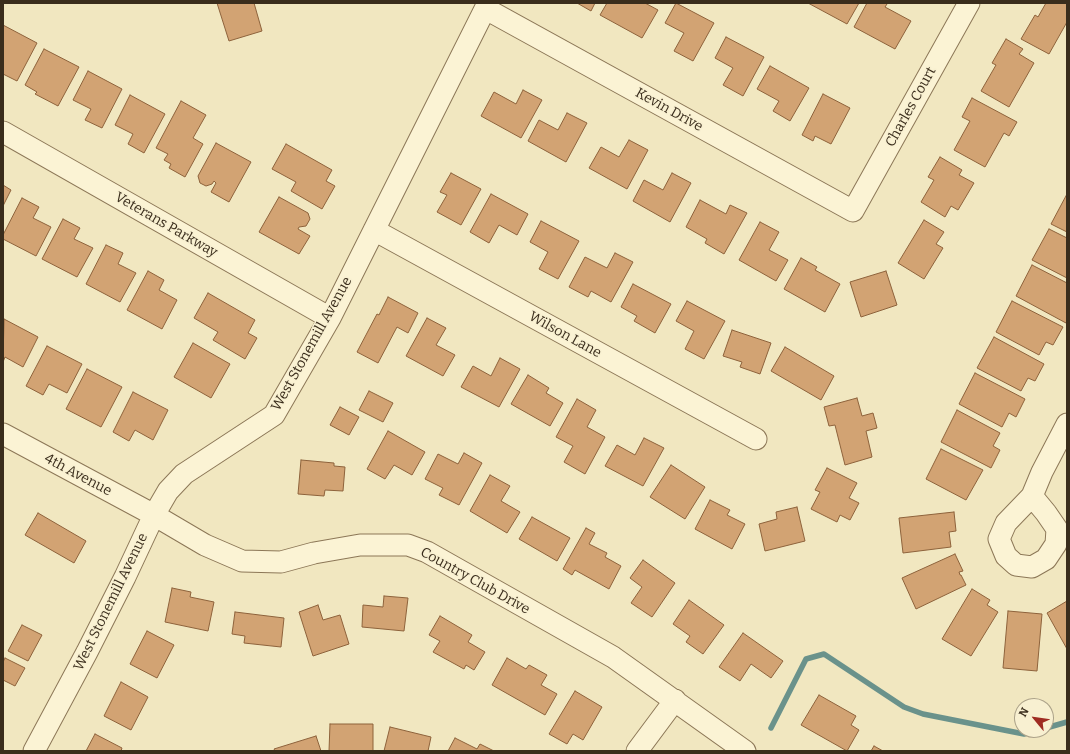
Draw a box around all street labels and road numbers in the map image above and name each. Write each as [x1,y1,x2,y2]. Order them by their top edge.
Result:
street label: Charles Court [882,64,940,150]
street label: Kevin Drive [632,85,706,135]
street label: Veterans Parkway [112,189,220,261]
street label: West Stonemill Avenue [268,274,356,414]
street label: Wilson Lane [526,308,604,362]
street label: 4th Avenue [41,450,115,500]
street label: West Stonemill Avenue [70,531,152,673]
street label: Country Club Drive [417,544,533,618]

